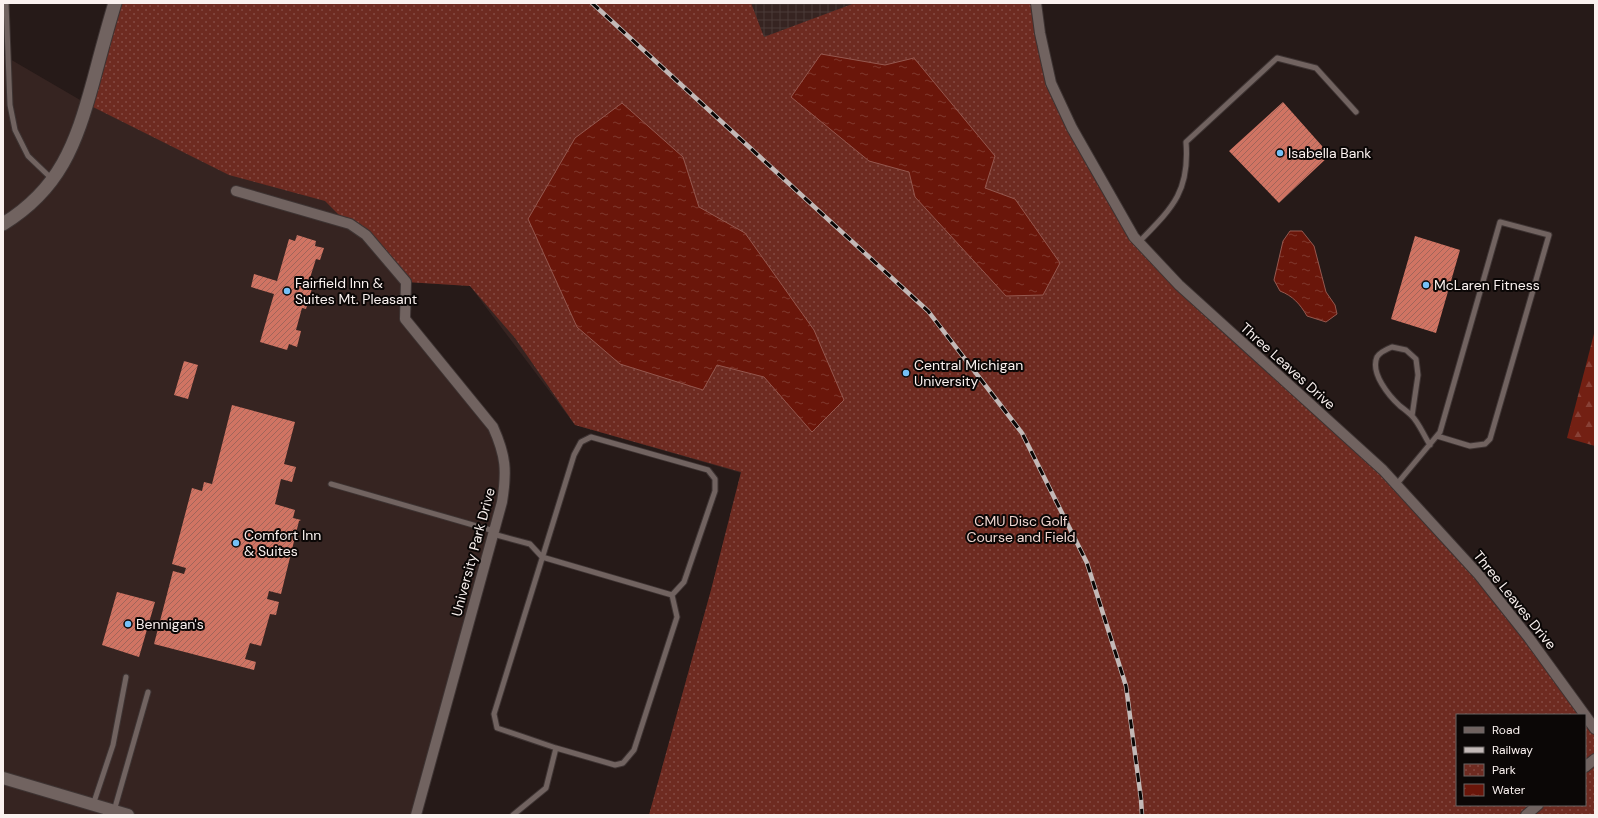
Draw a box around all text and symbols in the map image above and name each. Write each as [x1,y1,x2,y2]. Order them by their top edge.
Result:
place label: Isabella Bank [1288,144,1371,162]
marker: Isabella Bank [1275,148,1285,158]
place label: Fairfield Inn & Suites Mt. Pleasant [295,274,417,308]
place label: McLaren Fitness [1434,276,1540,294]
marker: McLaren Fitness [1421,280,1431,290]
marker: Fairfield Inn & Suites Mt. Pleasant [282,286,292,296]
street label: Three Leaves Drive [1237,319,1339,413]
place label: Central Michigan University [914,356,1023,390]
marker: Central Michigan University [901,368,911,378]
street label: University Park Drive [447,486,499,618]
park label: CMU Disc Golf Course and Field [966,512,1076,546]
place label: Comfort Inn & Suites [244,526,321,560]
marker: Comfort Inn & Suites [231,538,241,548]
street label: Three Leaves Drive [1470,547,1560,653]
place label: Bennigan's [136,615,204,633]
marker: Bennigan's [123,619,133,629]
legend [1456,714,1586,806]
text: Road [1492,722,1520,738]
text: Railway [1492,742,1533,758]
text: Park [1492,762,1516,778]
text: Water [1492,782,1526,798]

